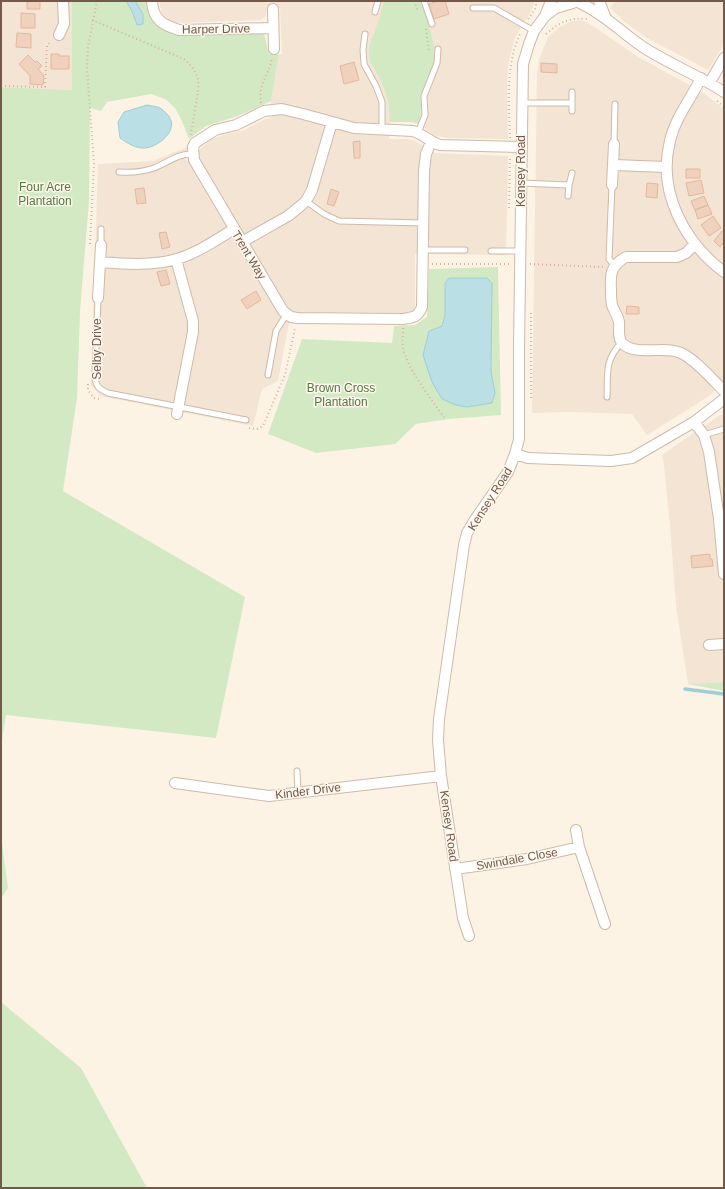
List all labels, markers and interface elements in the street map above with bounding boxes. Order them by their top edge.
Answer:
street label: Harper Drive [182,21,250,37]
street label: Kensey Road [514,135,528,207]
park label: Four Acre Plantation [18,180,72,208]
street label: Trent Way [229,228,269,282]
street label: Selby Drive [90,318,104,380]
park label: Brown Cross Plantation [307,381,375,409]
street label: Kensey Road [465,465,515,533]
street label: Kinder Drive [274,780,342,802]
street label: Kensey Road [437,789,461,863]
street label: Swindale Close [475,845,559,873]

